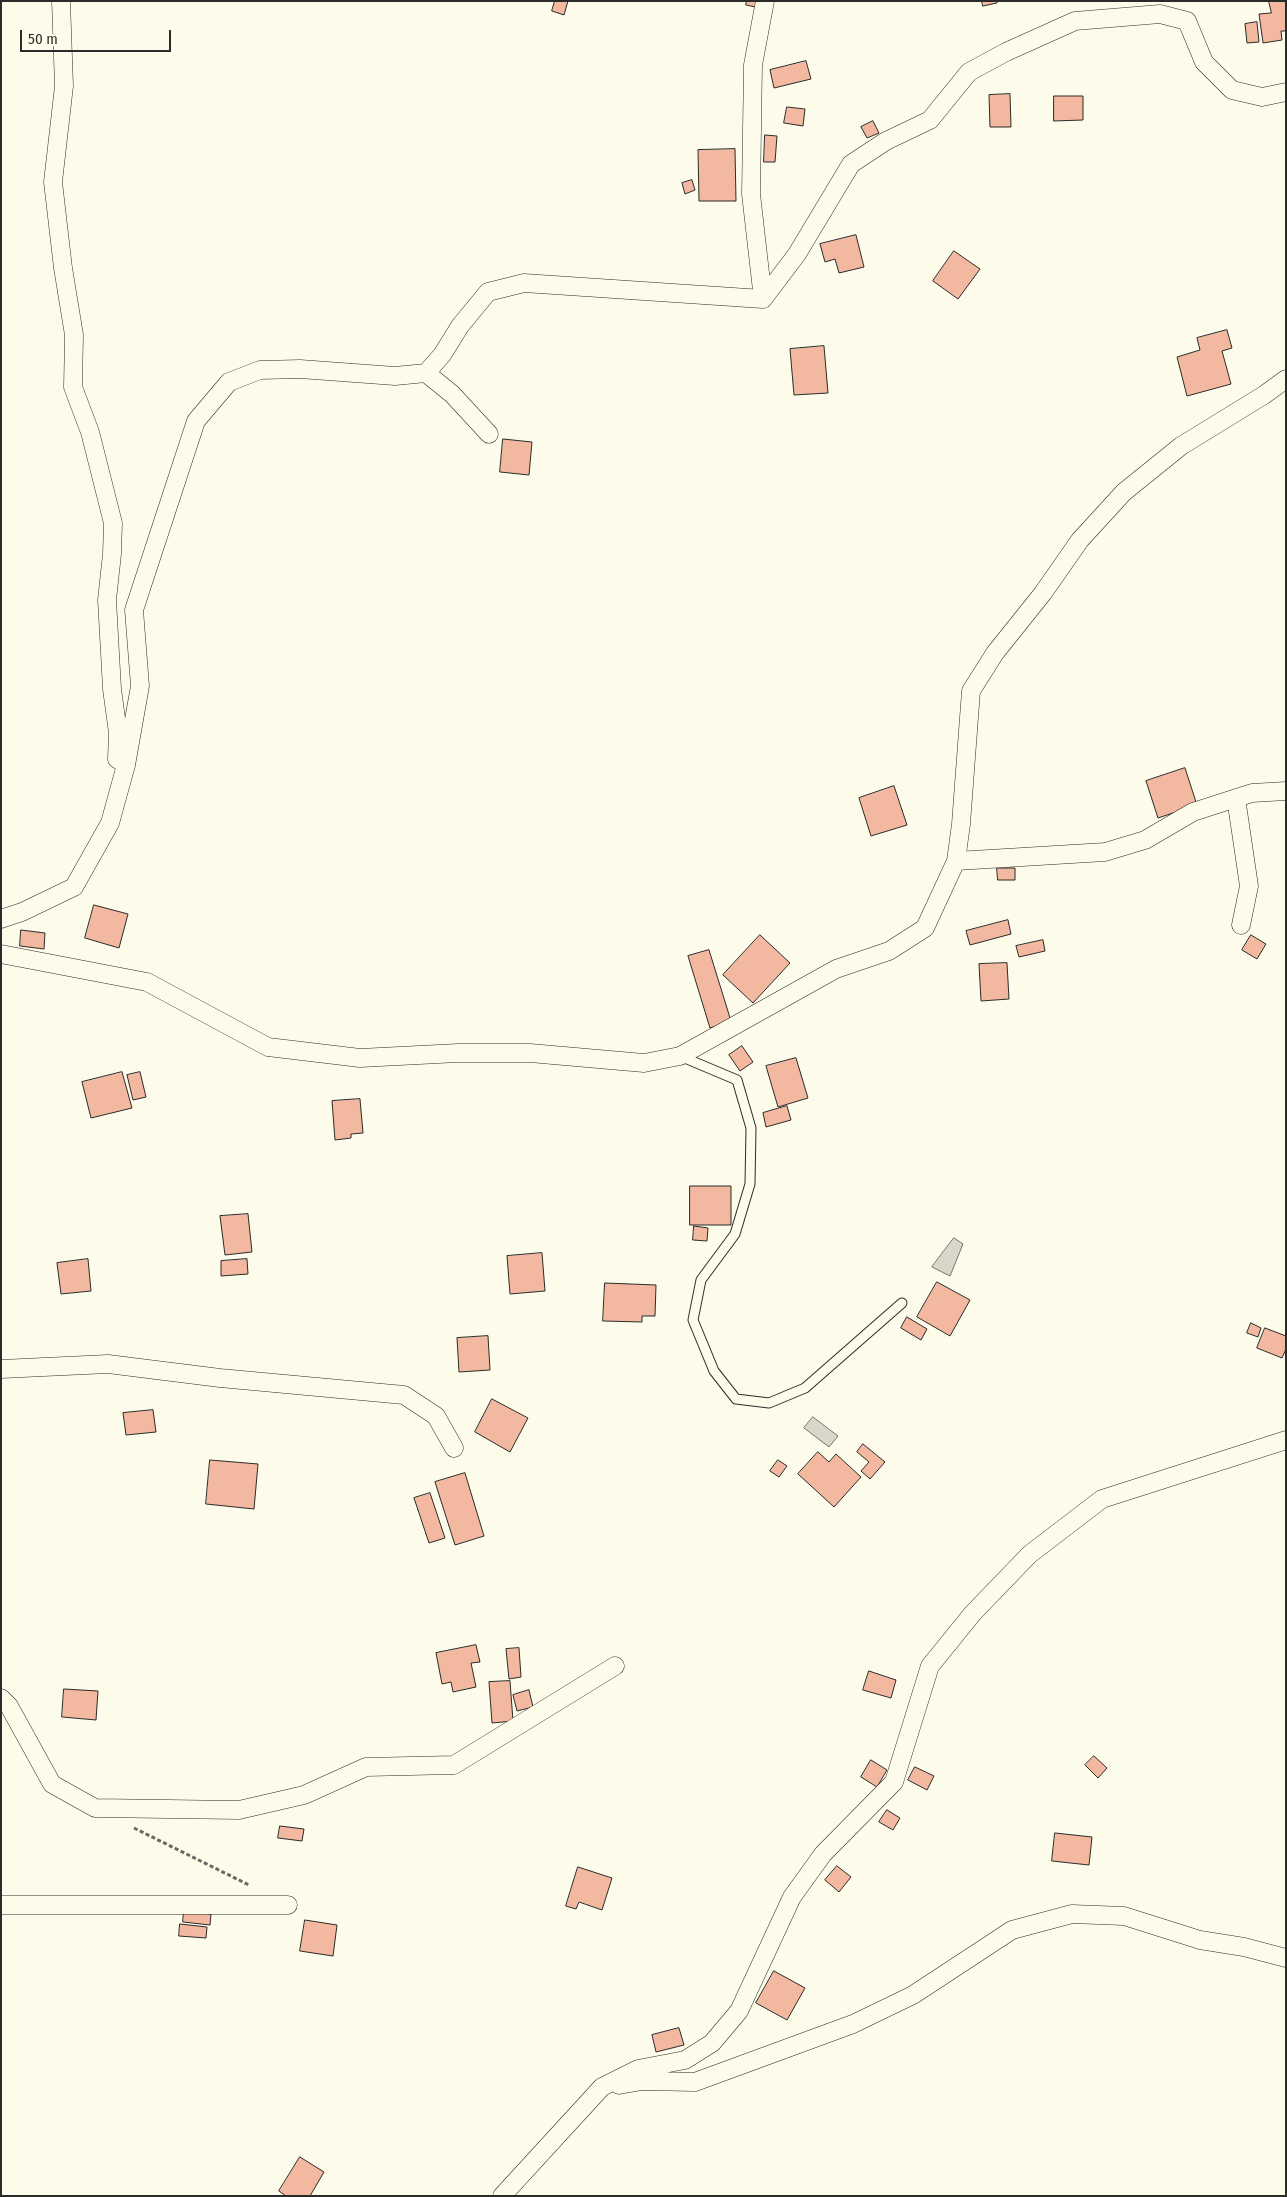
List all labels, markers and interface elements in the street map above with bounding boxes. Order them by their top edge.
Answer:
scale bar [22,20,174,52]
text: 50 m [28,30,58,48]

